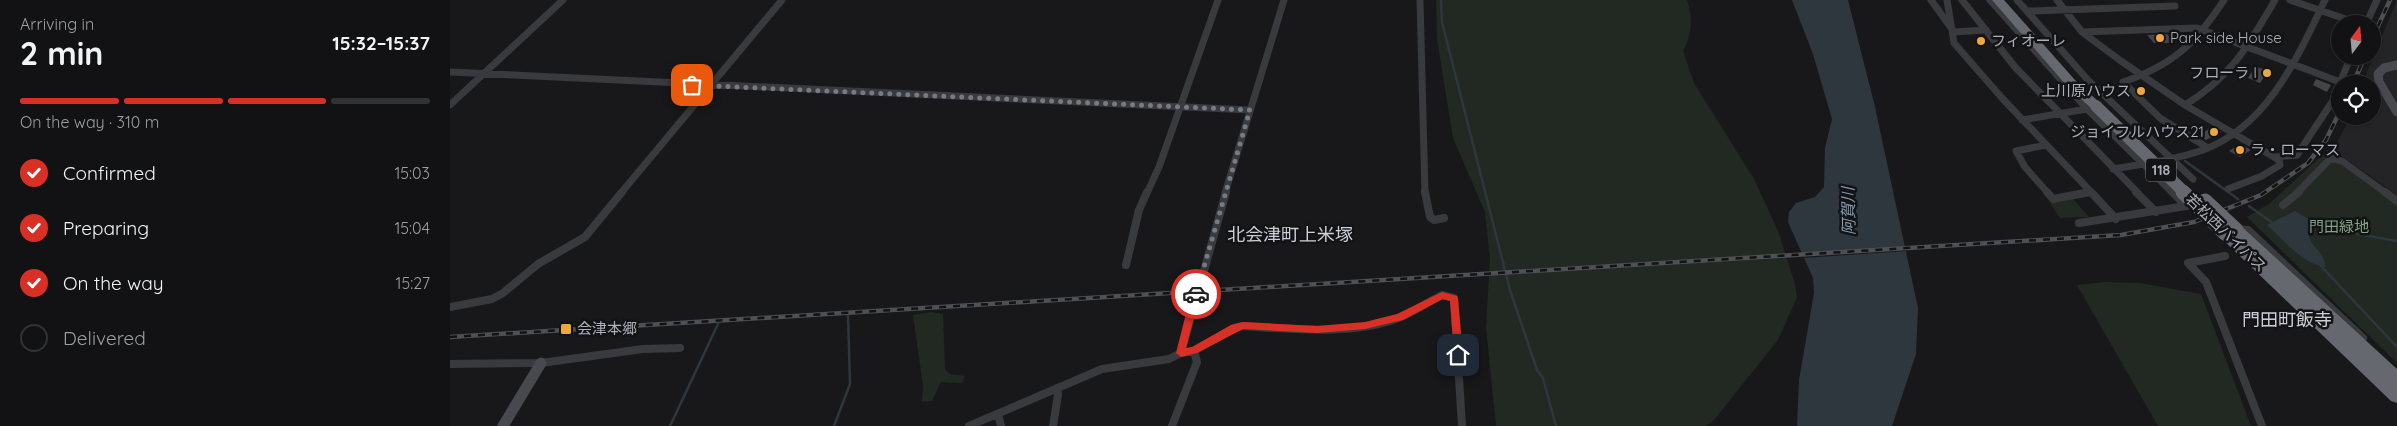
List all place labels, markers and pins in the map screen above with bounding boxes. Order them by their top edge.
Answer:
place label: Park side House [2170,28,2282,47]
place label: フィオーレ [1991,31,2066,50]
marker: Park side House [2154,32,2166,44]
marker: フィオーレ [1975,35,1987,47]
place label: フローラ I [2189,63,2257,82]
pin [671,64,713,106]
marker: フローラ I [2261,67,2273,79]
place label: 上川原ハウス [2041,81,2131,100]
marker: 上川原ハウス [2135,85,2147,97]
place label: ジョイフルハウス21 [2070,122,2204,141]
marker: ジョイフルハウス21 [2208,126,2220,138]
place label: ラ・ローマス [2250,140,2340,159]
marker: ラ・ローマス [2234,144,2246,156]
place label: 会津本郷 [577,319,637,338]
marker: 会津本郷 [559,322,573,336]
pin [1437,334,1479,376]

